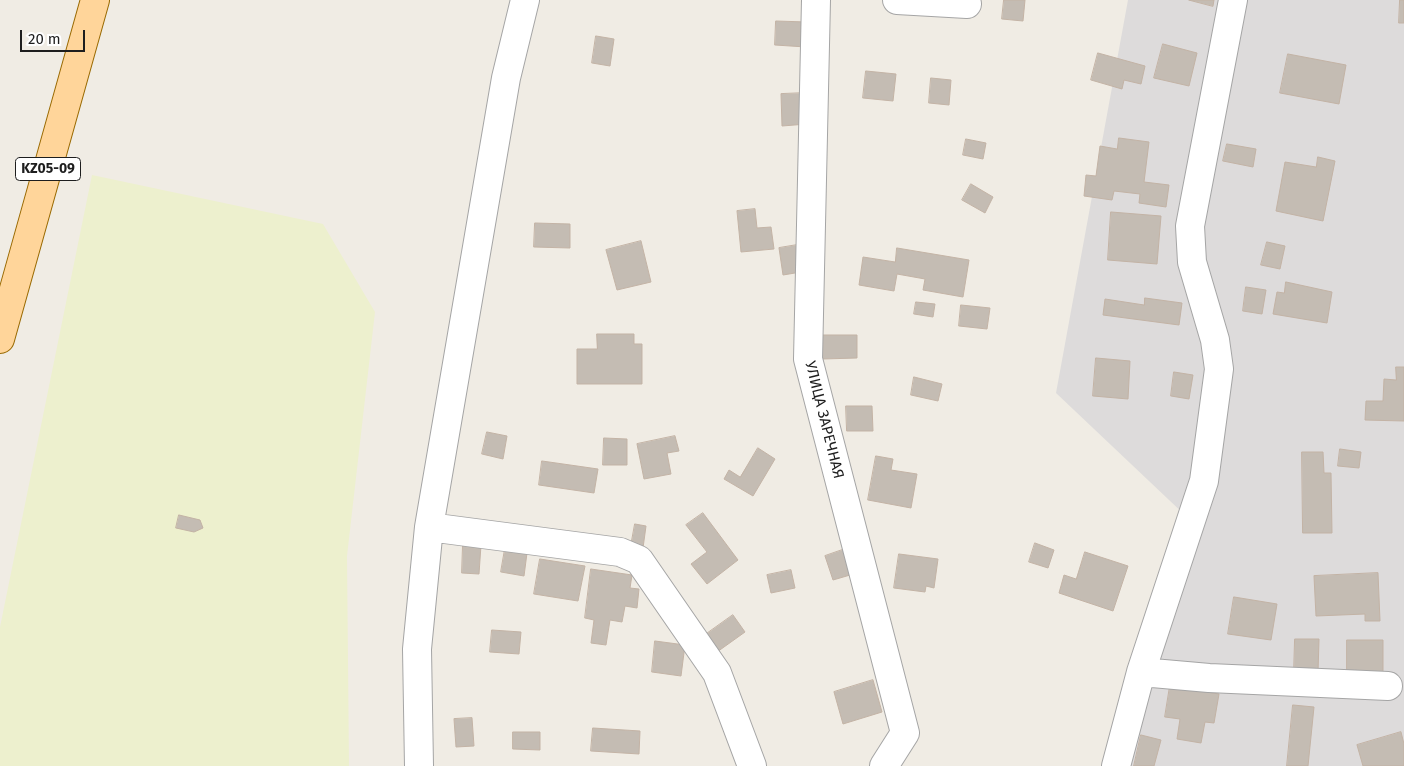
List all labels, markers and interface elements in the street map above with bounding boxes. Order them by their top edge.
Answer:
scale bar [22,20,88,52]
text: 20 m [28,30,61,48]
road number: KZ05-09 [15,157,80,180]
street label: УЛИЦА ЗАРЕЧНАЯ [801,359,847,481]

